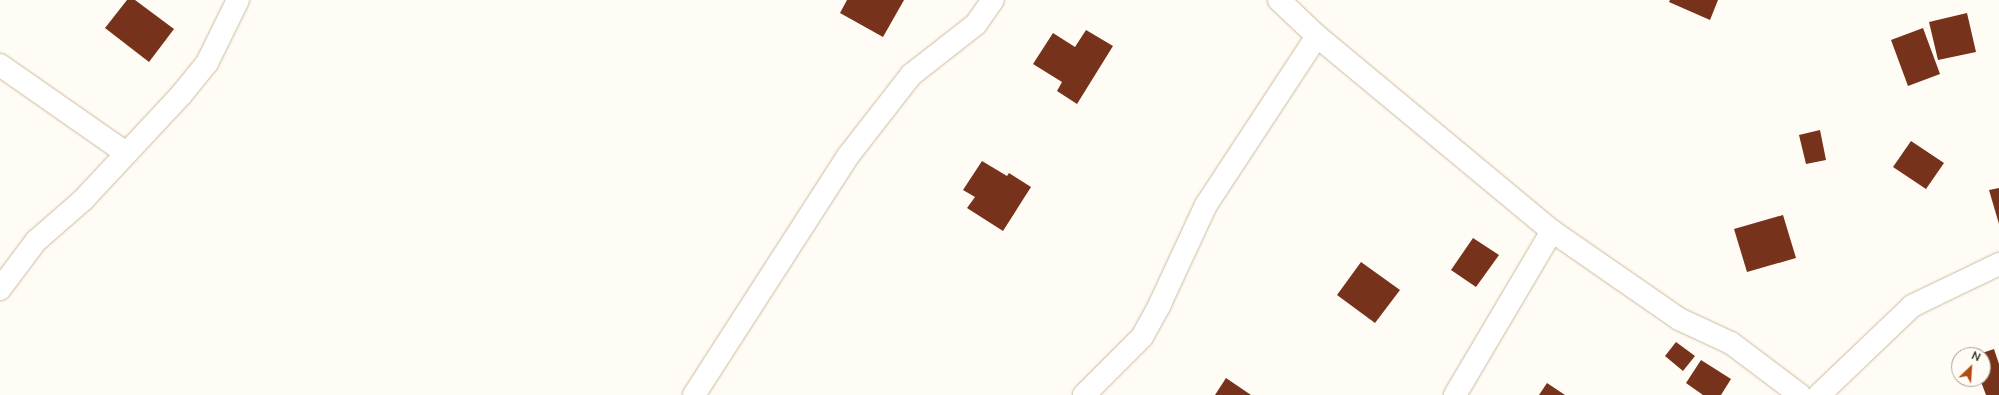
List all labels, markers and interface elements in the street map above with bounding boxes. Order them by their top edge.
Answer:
north arrow [1951,347,1991,387]
text: N [1969,348,1983,365]

